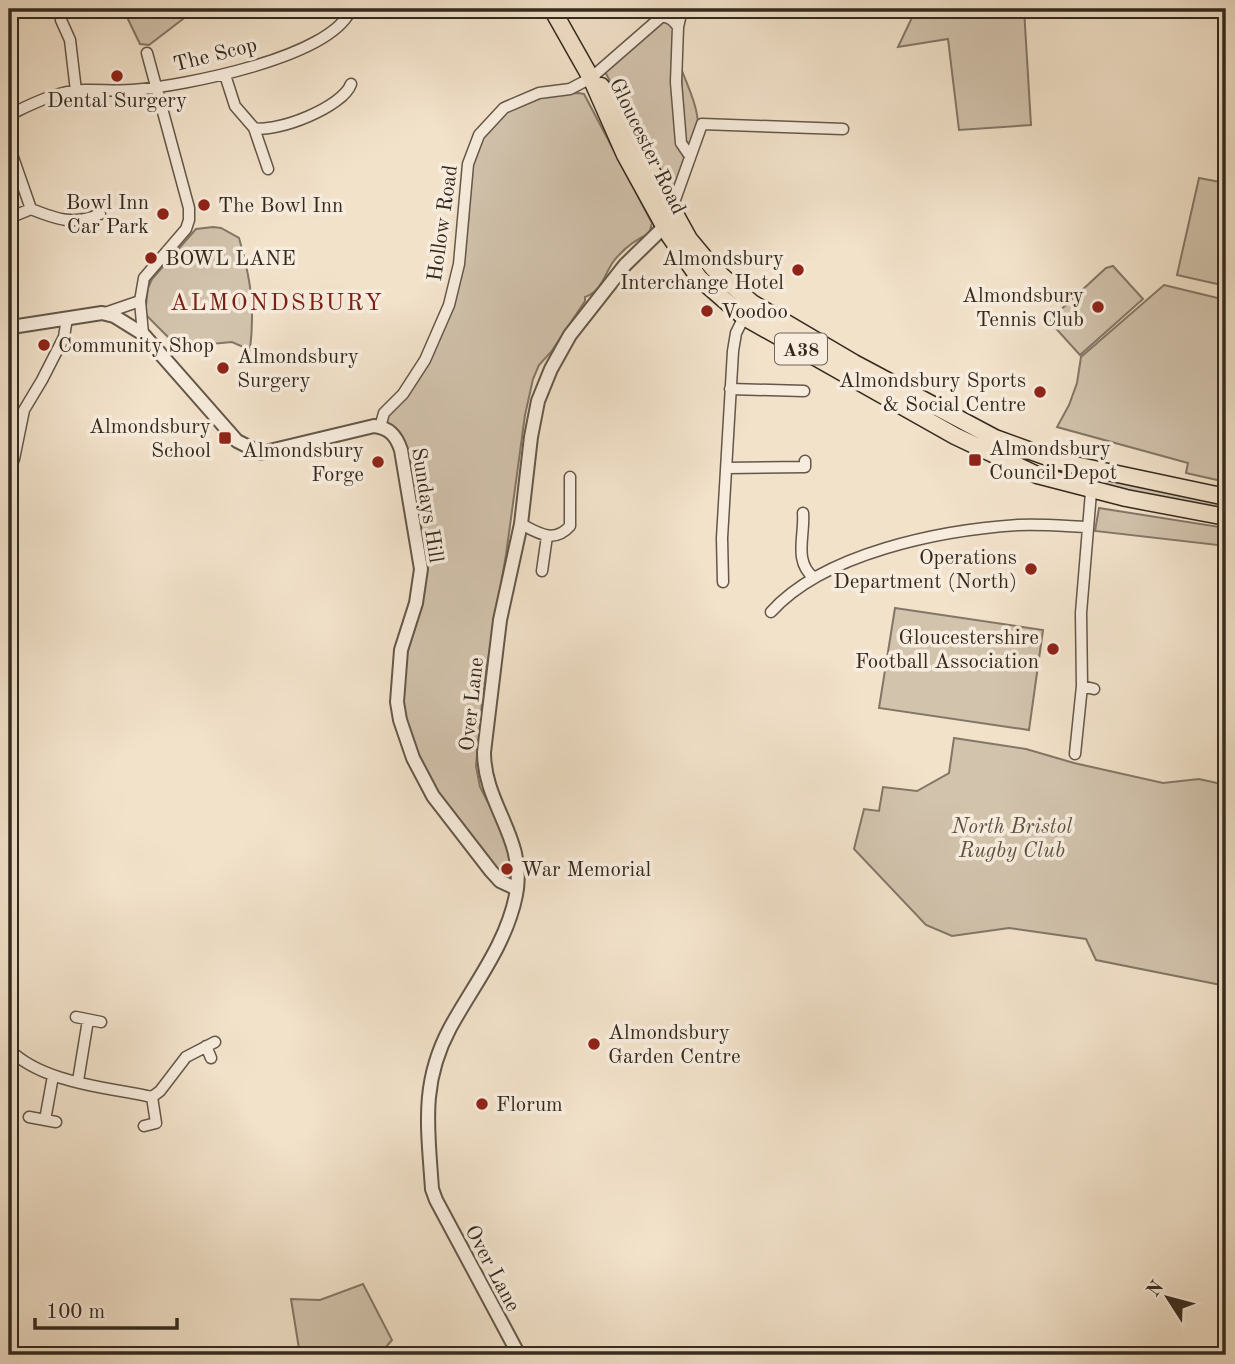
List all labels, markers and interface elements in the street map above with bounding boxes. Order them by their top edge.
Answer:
street label: The Scop [171,35,259,76]
marker: Dental Surgery [109,68,125,84]
street label: Gloucester Road [605,75,689,218]
place label: Dental Surgery [47,91,187,112]
street label: Hollow Road [425,164,462,283]
place label: Bowl Inn Car Park [66,193,149,238]
place label: The Bowl Inn [218,196,343,217]
marker: The Bowl Inn [196,197,212,213]
marker: Bowl Inn Car Park [155,206,171,222]
place label: BOWL LANE [165,249,296,270]
place label: Almondsbury Interchange Hotel [620,249,784,294]
marker: BOWL LANE [143,250,159,266]
marker: Almondsbury Interchange Hotel [790,262,806,278]
place label: Almondsbury Tennis Club [962,286,1084,331]
district label: ALMONDSBURY [170,292,384,316]
marker: Almondsbury Tennis Club [1090,299,1106,315]
place label: Voodoo [721,302,788,323]
marker: Voodoo [699,303,715,319]
road number: A38 [775,334,827,364]
place label: Community Shop [58,336,214,357]
marker: Community Shop [36,337,52,353]
place label: Almondsbury Surgery [237,347,359,392]
marker: Almondsbury Surgery [215,360,231,376]
place label: Almondsbury Sports & Social Centre [839,371,1026,416]
marker: Almondsbury Sports & Social Centre [1032,384,1048,400]
place label: Almondsbury School [89,417,211,462]
marker: Almondsbury School [217,430,233,446]
place label: Almondsbury Council Depot [989,439,1117,484]
place label: Almondsbury Forge [242,441,364,486]
street label: Sundays Hill [407,446,446,565]
marker: Almondsbury Council Depot [967,452,983,468]
marker: Almondsbury Forge [370,454,386,470]
place label: Operations Department (North) [833,548,1017,593]
marker: Operations Department (North) [1023,561,1039,577]
place label: Gloucestershire Football Association [855,628,1039,673]
marker: Gloucestershire Football Association [1045,641,1061,657]
street label: Over Lane [457,656,488,752]
park label: North Bristol Rugby Club [951,817,1072,862]
place label: War Memorial [521,860,652,881]
marker: War Memorial [499,861,515,877]
place label: Almondsbury Garden Centre [608,1023,741,1068]
marker: Almondsbury Garden Centre [586,1036,602,1052]
place label: Florum [496,1095,563,1116]
marker: Florum [474,1096,490,1112]
street label: Over Lane [460,1222,523,1315]
north arrow [1134,1262,1204,1332]
text: N [1144,1278,1169,1301]
scale bar [35,1287,177,1331]
text: 100 m [46,1302,105,1323]

